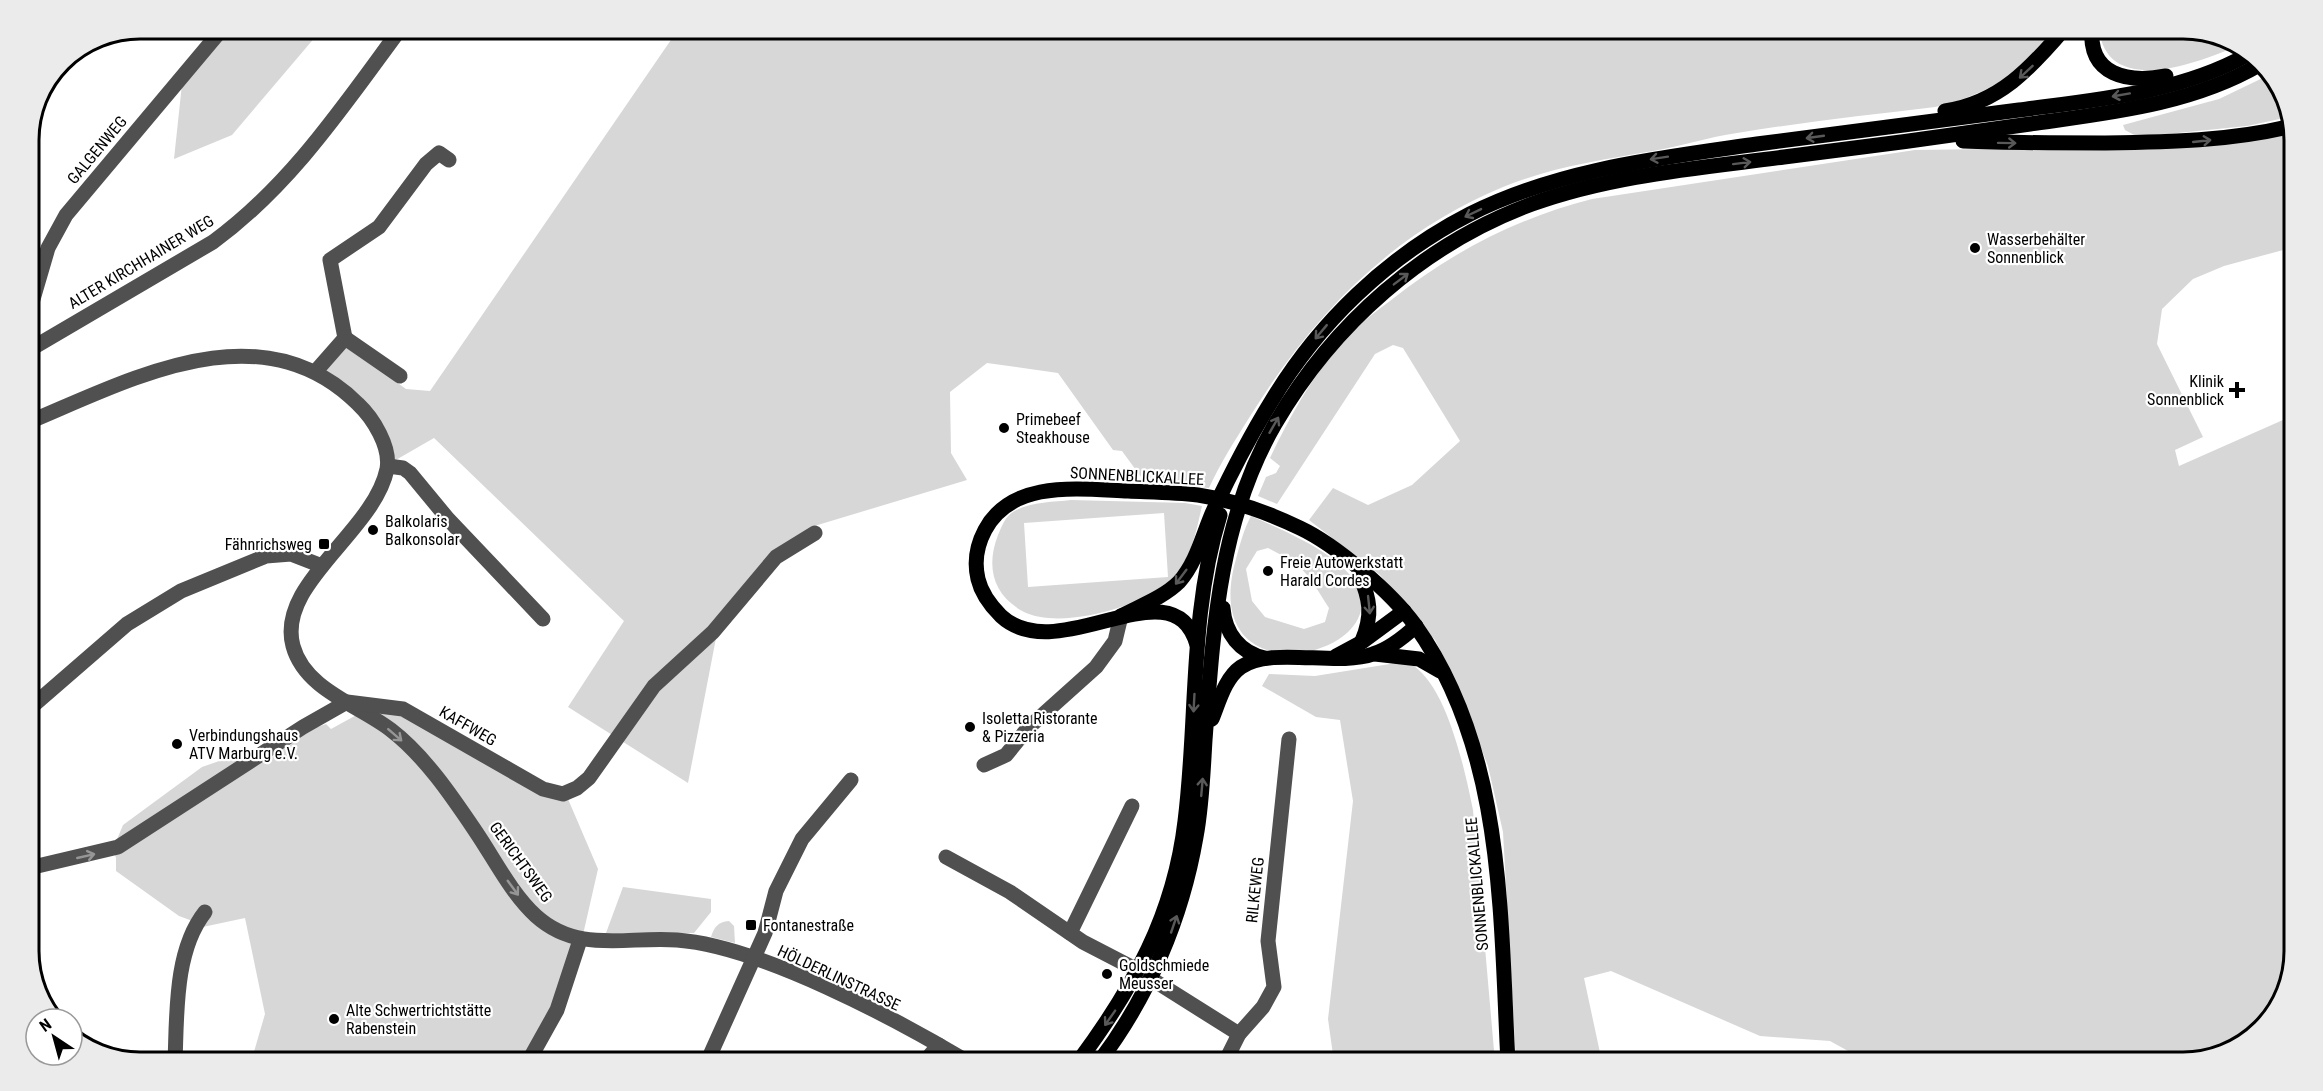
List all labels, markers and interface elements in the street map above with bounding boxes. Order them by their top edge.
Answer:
one-way arrow [2019,65,2034,79]
one-way arrow [2112,90,2131,101]
street label: GALGENWEG [63,112,131,188]
one-way arrow [1806,131,1826,142]
one-way arrow [2191,135,2211,146]
one-way arrow [1996,137,2016,149]
one-way arrow [1650,153,1670,164]
one-way arrow [1731,157,1751,168]
one-way arrow [1464,207,1482,219]
street label: ALTER KIRCHHAINER WEG [65,211,217,313]
place label: Wasserbehälter Sonnenblick [1987,230,2085,267]
marker: Wasserbehälter Sonnenblick [1968,241,1982,255]
one-way arrow [1393,272,1409,285]
one-way arrow [1314,324,1327,340]
place label: Klinik Sonnenblick [2147,372,2225,409]
marker: Klinik Sonnenblick [2228,381,2246,399]
place label: Primebeef Steakhouse [1016,410,1090,447]
one-way arrow [1269,417,1281,434]
marker: Primebeef Steakhouse [997,421,1011,435]
street label: SONNENBLICKALLEE [1070,463,1204,489]
place label: Balkolaris Balkonsolar [385,512,460,549]
marker: Balkolaris Balkonsolar [366,523,380,537]
place label: Fähnrichsweg [225,535,312,554]
marker: Fähnrichsweg [317,537,331,551]
place label: Freie Autowerkstatt Harald Cordes [1280,553,1403,590]
marker: Freie Autowerkstatt Harald Cordes [1261,564,1275,578]
one-way arrow [1175,569,1188,585]
one-way arrow [1364,594,1375,614]
one-way arrow [1188,693,1199,713]
street label: KAFFWEG [436,702,500,750]
place label: Isoletta Ristorante & Pizzeria [982,709,1098,746]
marker: Isoletta Ristorante & Pizzeria [963,720,977,734]
place label: Verbindungshaus ATV Marburg e.V. [189,726,298,763]
one-way arrow [387,728,402,742]
marker: Verbindungshaus ATV Marburg e.V. [170,737,184,751]
one-way arrow [1197,778,1208,798]
street label: SONNENBLICKALLEE [1462,816,1492,952]
street label: GERICHTSWEG [485,818,557,906]
one-way arrow [76,849,95,861]
street label: RILKEWEG [1242,856,1268,924]
one-way arrow [507,880,520,896]
one-way arrow [1169,915,1180,934]
place label: Fontanestraße [763,916,854,935]
marker: Fontanestraße [744,918,758,932]
street label: HÖLDERLINSTRASSE [775,941,903,1015]
place label: Goldschmiede Meusser [1119,956,1209,993]
marker: Goldschmiede Meusser [1100,967,1114,981]
place label: Alte Schwertrichtstätte Rabenstein [346,1001,491,1038]
north arrow [24,1007,84,1067]
one-way arrow [1104,1009,1117,1026]
marker: Alte Schwertrichtstätte Rabenstein [327,1012,341,1026]
text: N [36,1015,55,1036]

